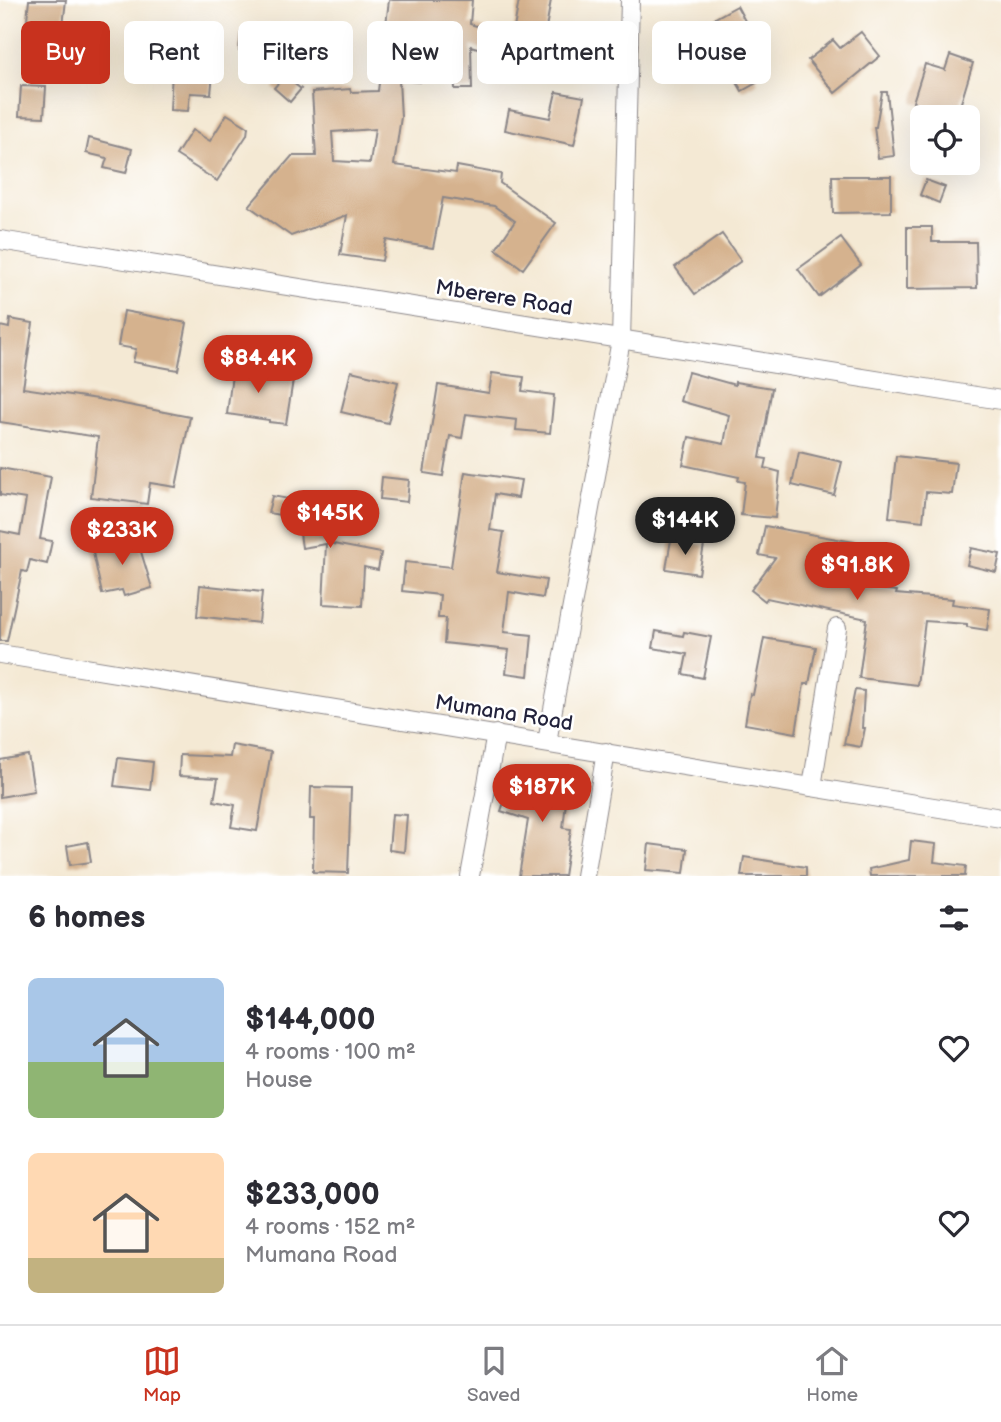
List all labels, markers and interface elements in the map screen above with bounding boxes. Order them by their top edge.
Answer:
chip: Buy [21,21,110,84]
chip: Rent [124,21,224,84]
chip: Filters [238,21,353,84]
chip: New [367,21,463,84]
chip: Apartment [477,21,638,84]
chip: House [652,21,771,84]
map controls [910,105,980,175]
button: locate [910,105,980,175]
street label: Mberere Road [434,275,574,321]
pin: $84.4K [201,336,315,395]
text: $84.4K [220,344,296,372]
pin: $145K [281,490,379,550]
pin: $144K [636,498,734,557]
text: $145K [296,499,364,527]
text: $144K [651,506,719,534]
pin: $233K [73,508,171,567]
text: $233K [87,516,157,544]
pin: $91.8K [800,542,914,602]
text: $91.8K [821,551,893,579]
street label: Mumana Road [433,690,575,736]
pin: $187K [493,764,591,824]
text: $187K [509,773,576,801]
icon: filters [935,899,973,937]
text: 6 homes [28,900,145,936]
text: $144,000 [245,1002,375,1038]
icon: home [84,1006,168,1090]
icon: heart [935,1029,973,1067]
text: 4 rooms · 100 m² [245,1038,416,1066]
text: House [245,1066,312,1094]
text: $233,000 [245,1177,380,1213]
icon: home [84,1181,168,1265]
icon: heart [935,1204,973,1242]
text: 4 rooms · 152 m² [245,1213,415,1241]
text: Mumana Road [245,1241,398,1269]
tab: Map [143,1342,181,1407]
tab: Saved [467,1342,520,1407]
tab: Home [806,1342,858,1407]

